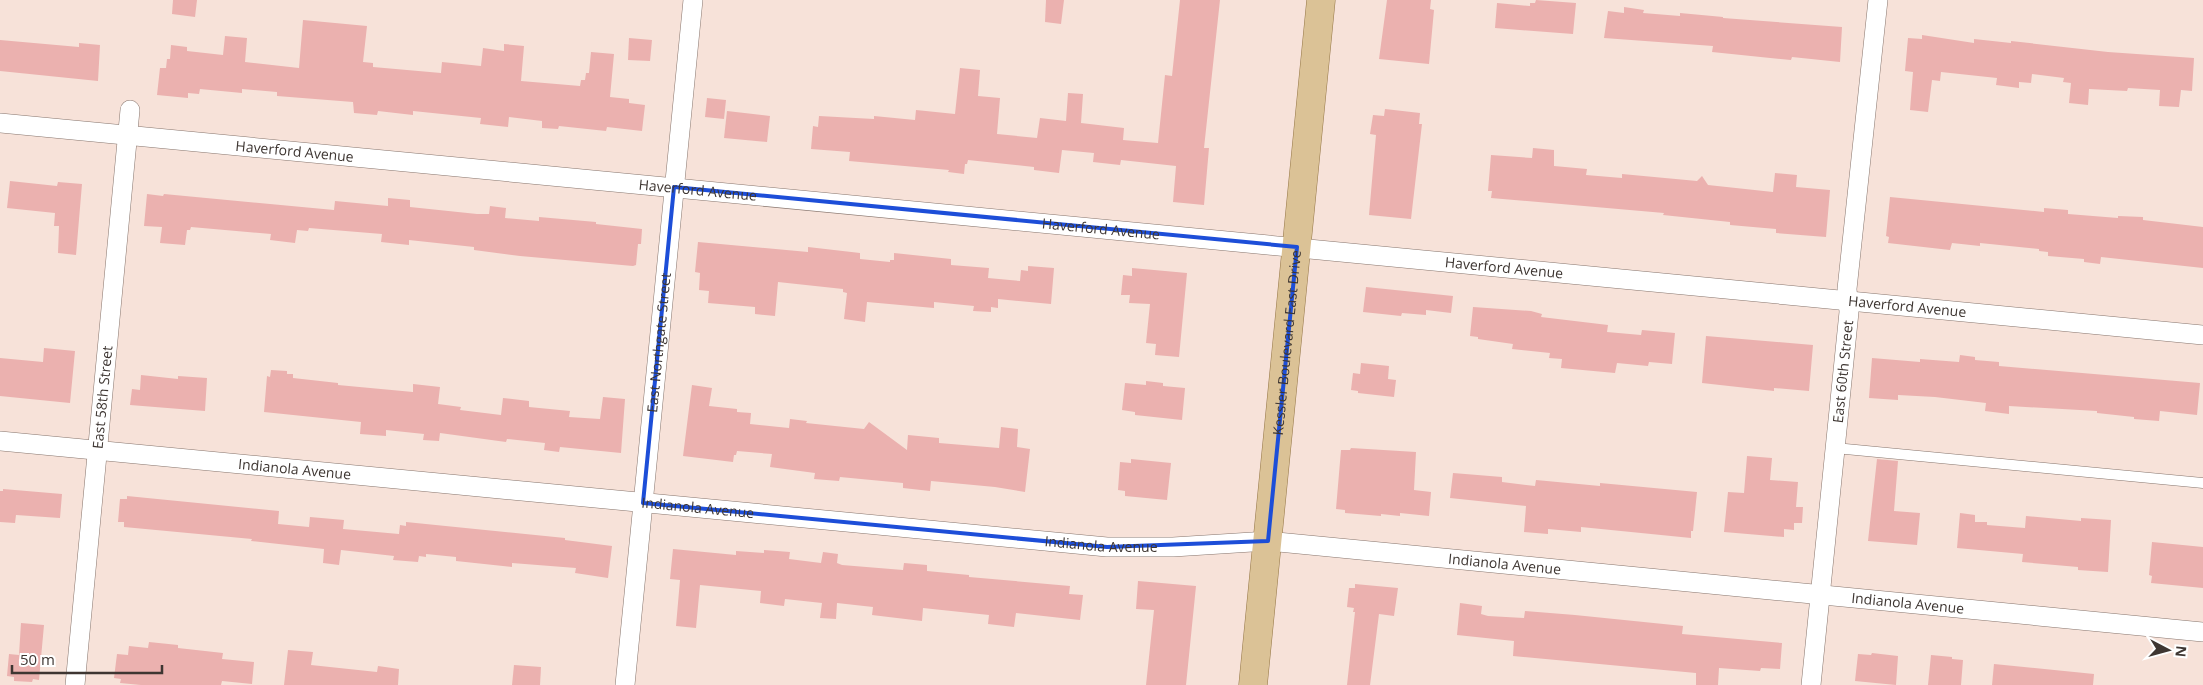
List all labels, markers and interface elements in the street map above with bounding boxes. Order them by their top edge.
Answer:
street label: Haverford Avenue [235,136,355,166]
street label: Haverford Avenue [638,175,758,205]
street label: Haverford Avenue [1041,213,1161,244]
street label: Kessler Boulevard East Drive [1268,249,1305,436]
street label: Haverford Avenue [1444,252,1564,282]
street label: East Northgate Street [642,272,675,413]
street label: Haverford Avenue [1847,291,1967,321]
street label: East 60th Street [1828,319,1857,424]
street label: East 58th Street [88,345,116,450]
street label: Indianola Avenue [237,454,352,484]
street label: Indianola Avenue [641,492,755,522]
street label: Indianola Avenue [1044,531,1158,556]
street label: Indianola Avenue [1447,549,1562,578]
street label: Indianola Avenue [1851,588,1965,618]
north arrow [2143,625,2193,675]
scale bar [12,642,162,674]
text: N [2171,645,2191,658]
text: 50 m [20,649,55,669]

